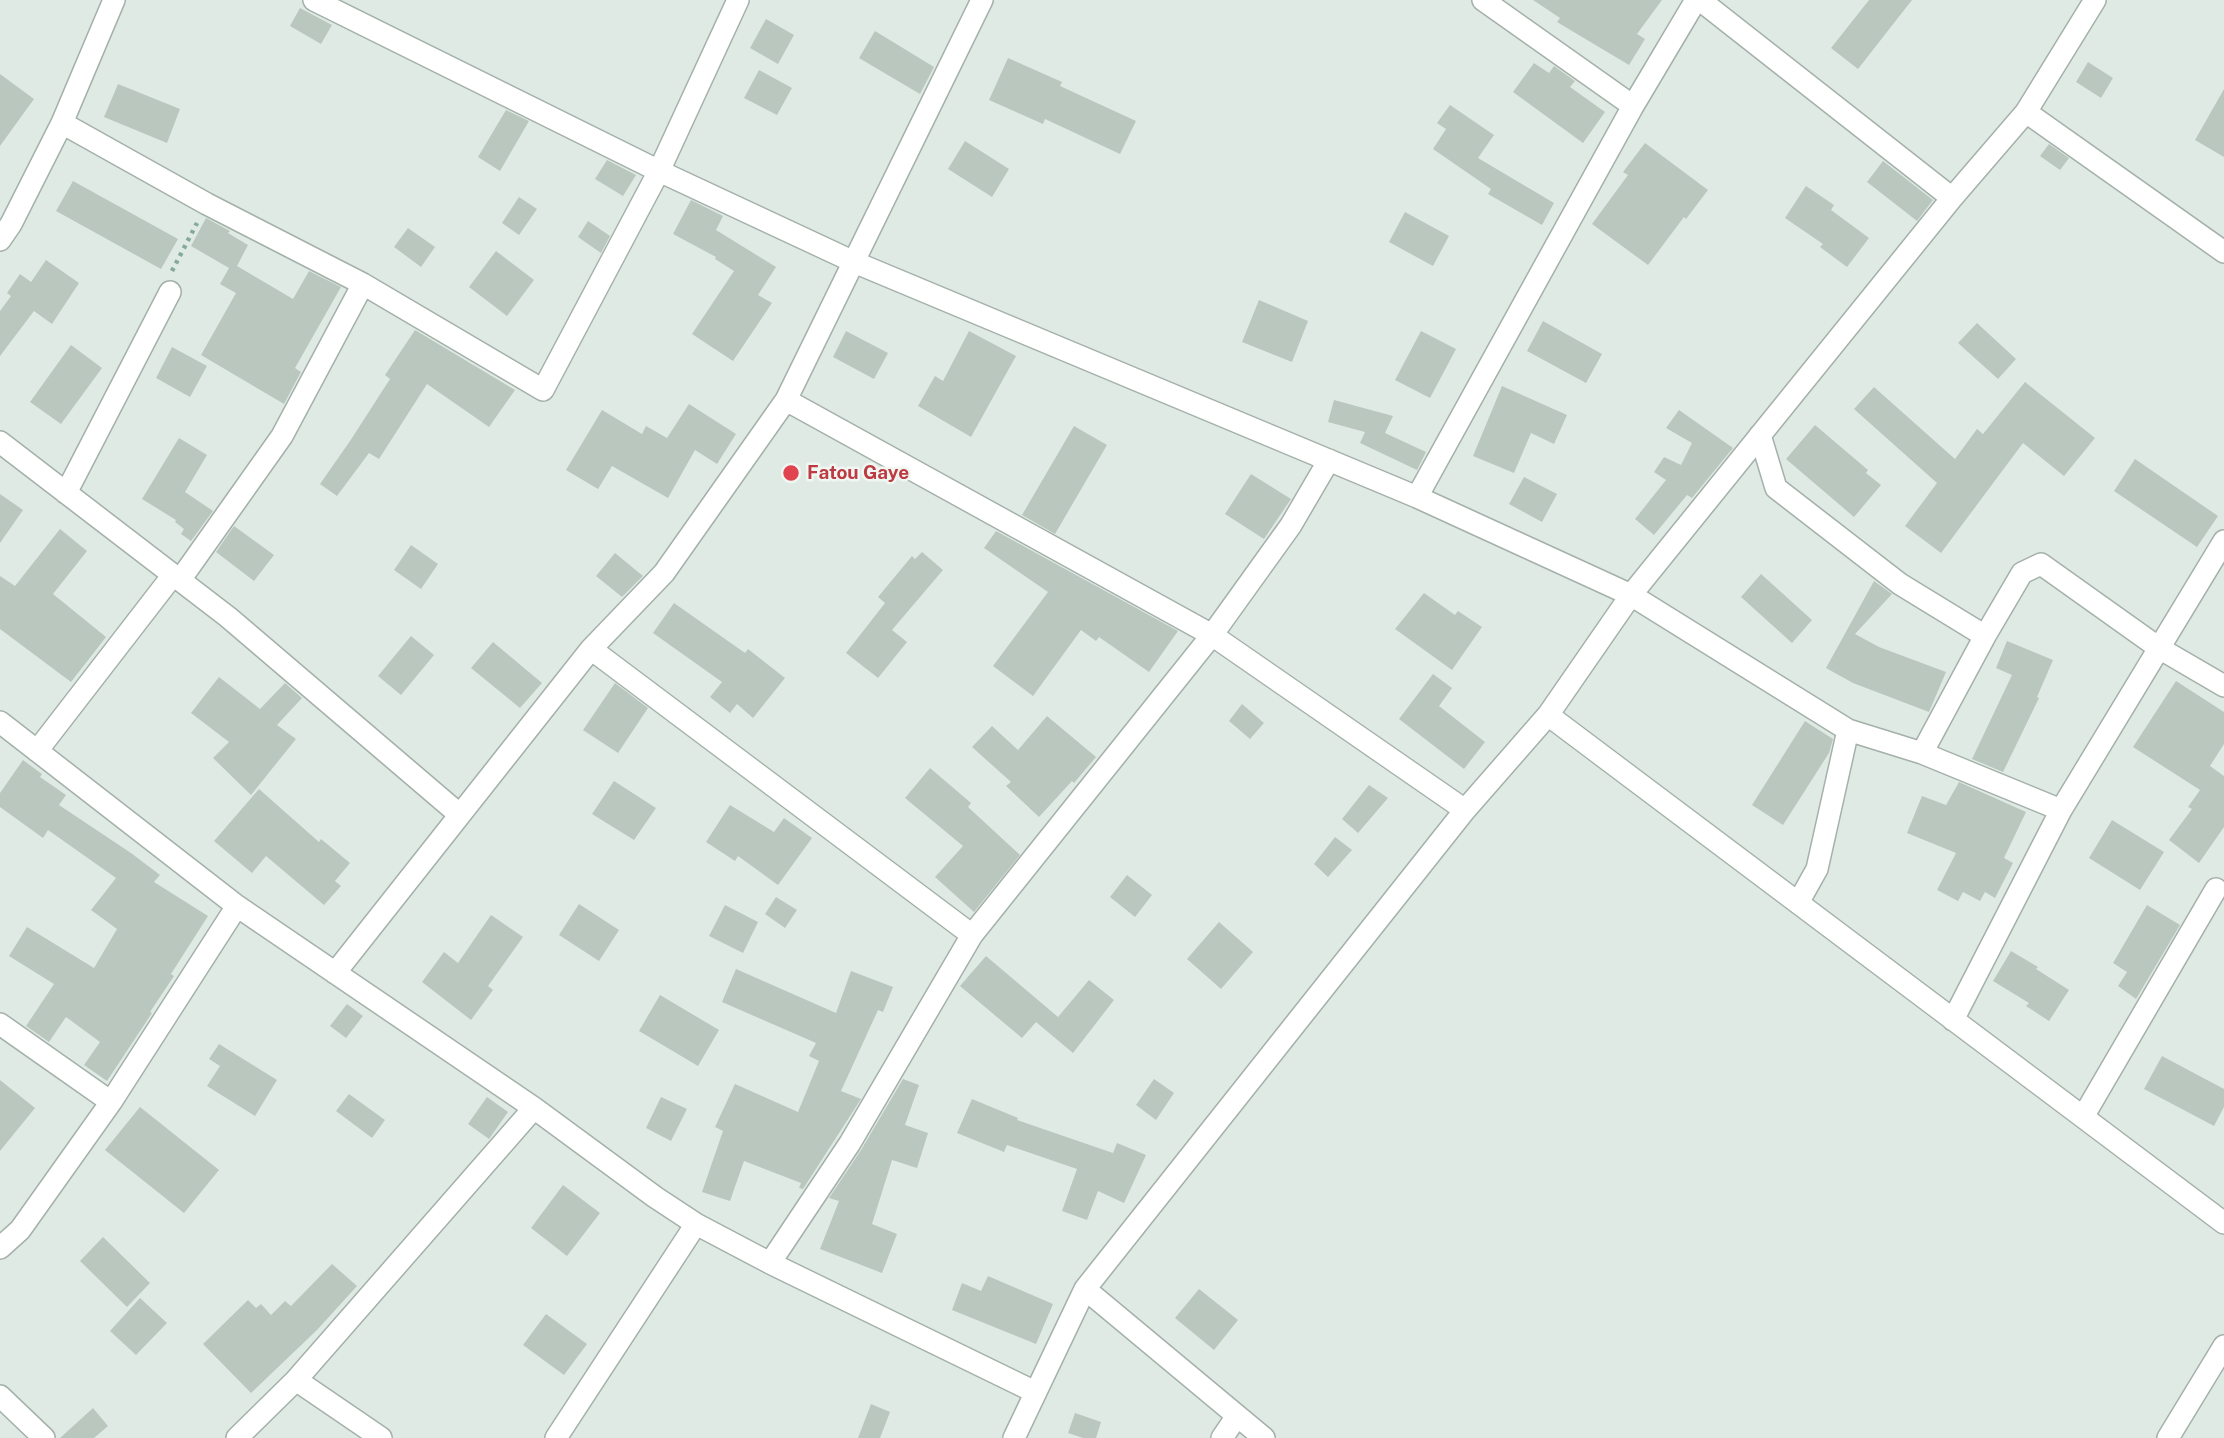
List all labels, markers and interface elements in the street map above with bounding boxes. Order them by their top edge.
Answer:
place label: Fatou Gaye [807,462,909,484]
marker: Fatou Gaye [781,463,801,483]

